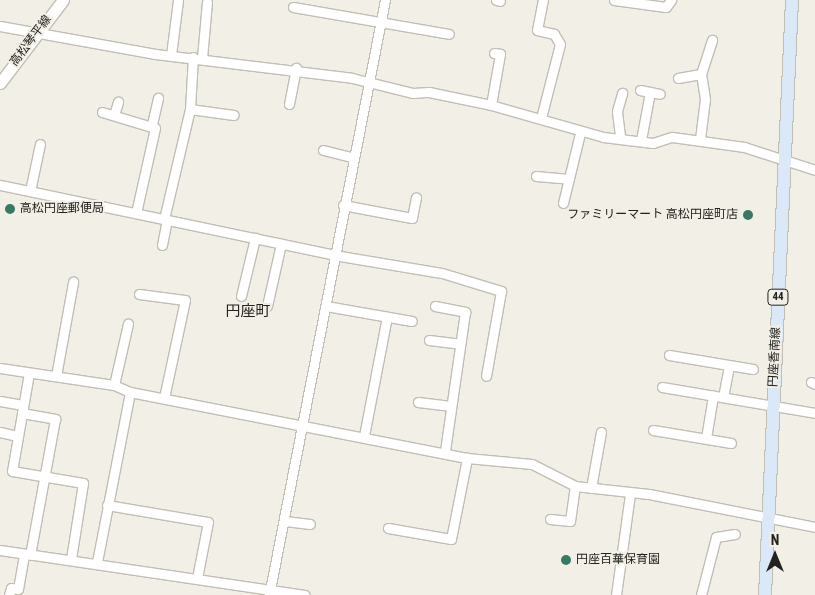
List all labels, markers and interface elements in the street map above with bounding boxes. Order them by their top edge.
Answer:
street label: 高松琴平線 [7,13,55,69]
place label: 高松円座郵便局 [20,202,104,216]
marker: 高松円座郵便局 [4,203,16,215]
place label: ファミリーマート 高松円座町店 [567,208,738,222]
marker: ファミリーマート 高松円座町店 [742,209,754,221]
road number: 44 [767,288,789,306]
district label: 円座町 [226,303,270,321]
street label: 円座香南線 [766,327,784,387]
north arrow [750,530,800,580]
text: N [771,532,779,548]
place label: 円座百華保育園 [576,553,660,567]
marker: 円座百華保育園 [560,554,572,566]

